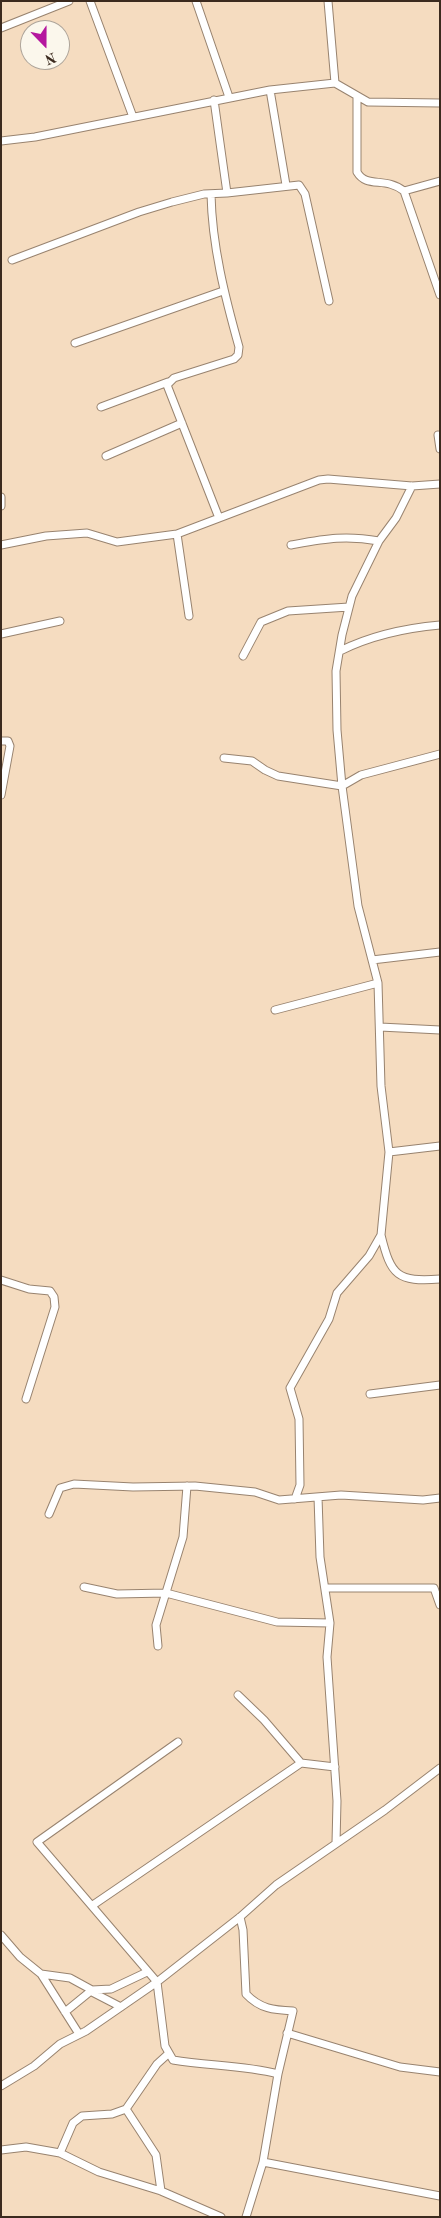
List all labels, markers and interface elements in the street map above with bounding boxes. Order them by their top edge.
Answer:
north arrow [20,20,70,70]
text: N [43,49,58,66]

